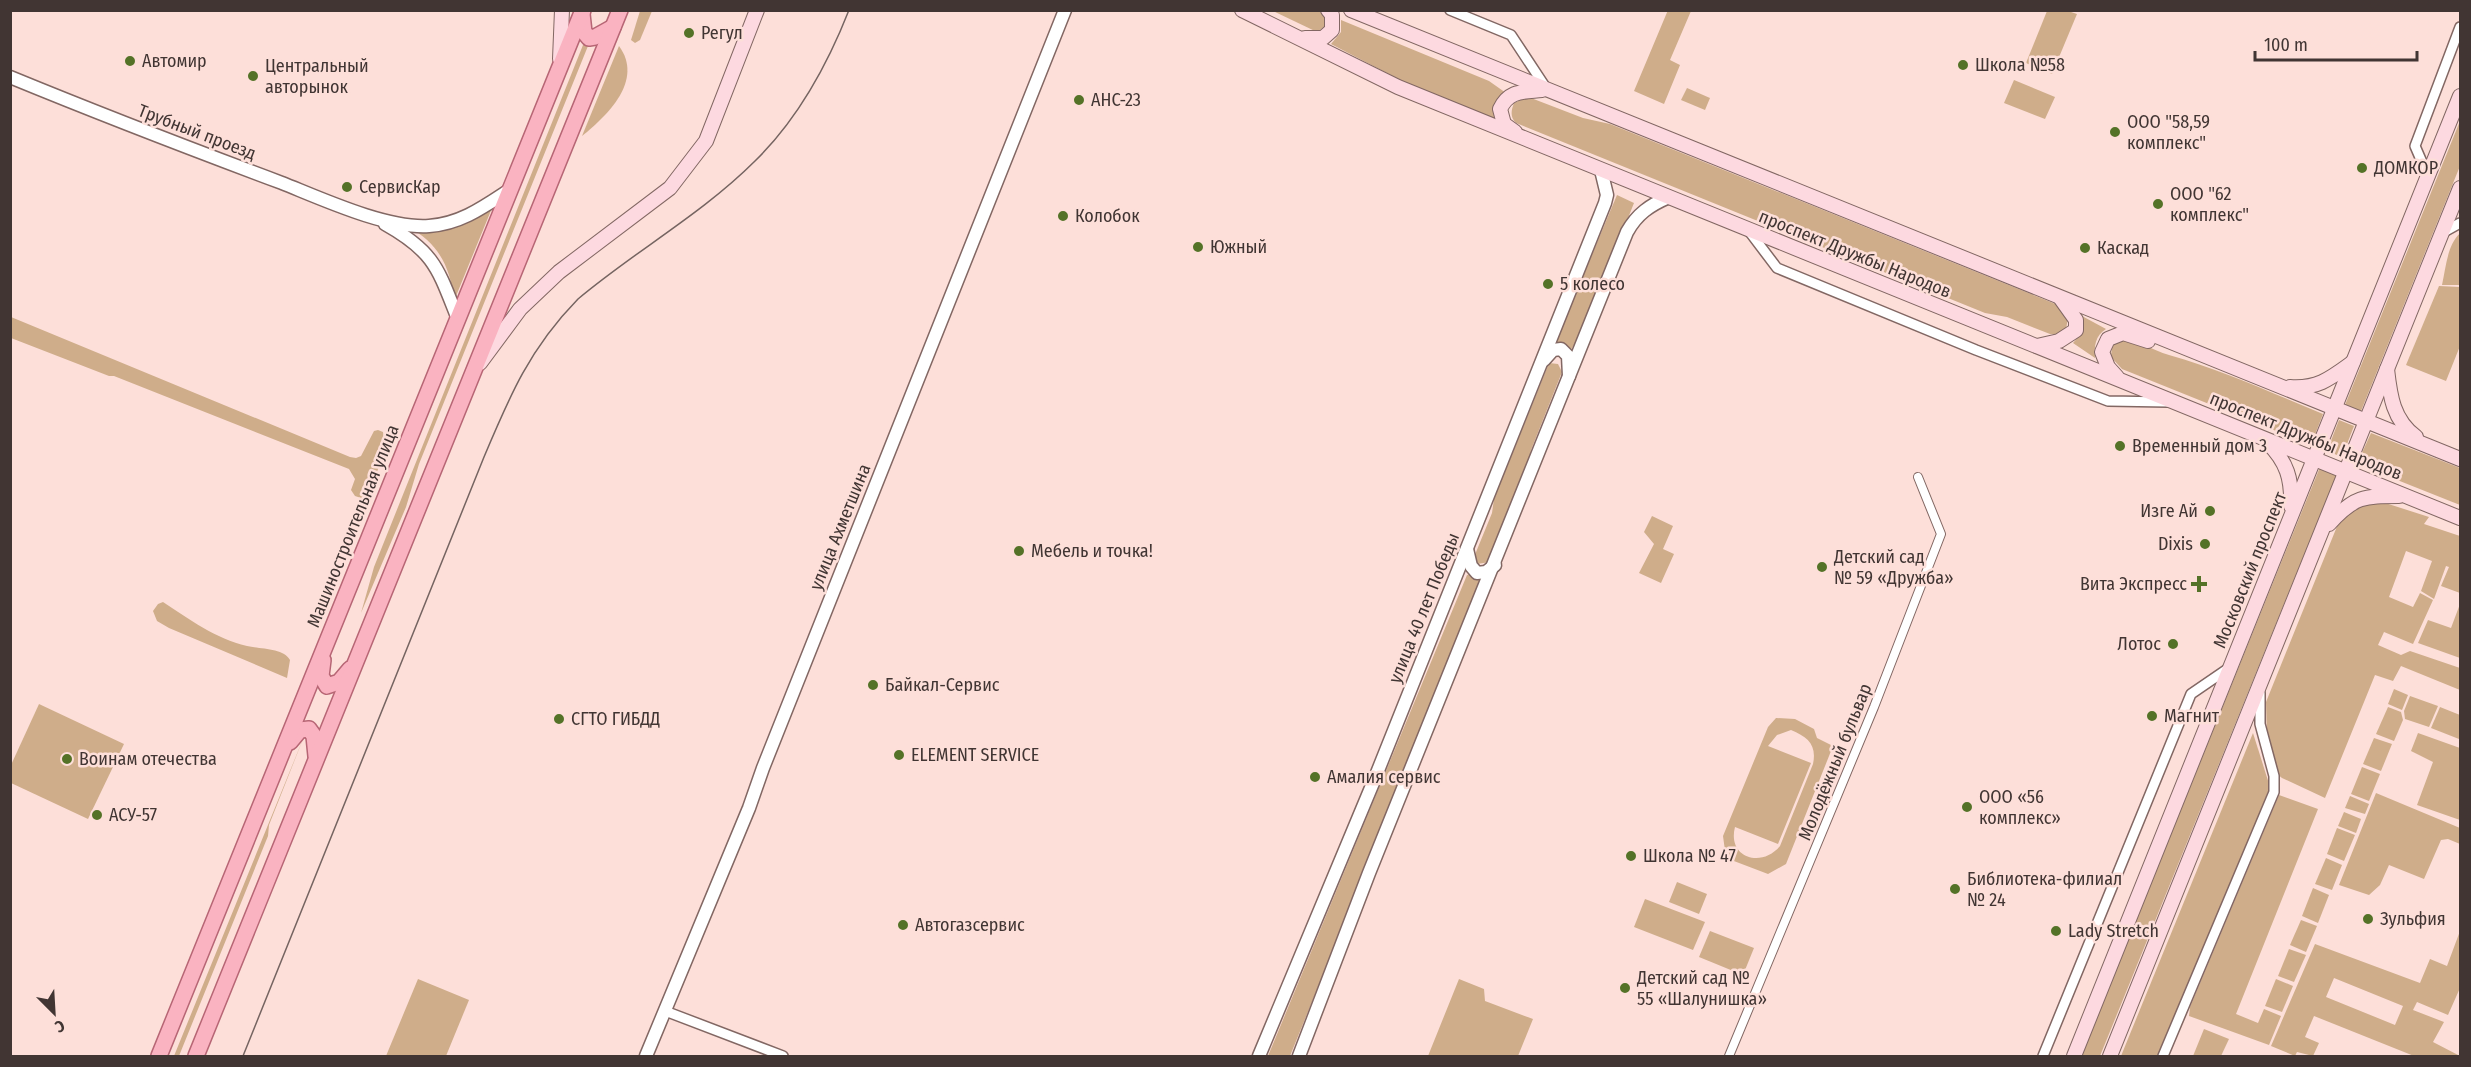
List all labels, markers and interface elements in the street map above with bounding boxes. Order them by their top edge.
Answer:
place label: Регул [701,22,743,44]
scale bar [2255,24,2417,62]
marker: Регул [682,26,696,40]
text: 100 m [2264,34,2308,56]
place label: Автомир [142,50,207,72]
marker: Автомир [123,54,137,68]
place label: Школа №58 [1975,54,2065,76]
place label: Центральный авторынок [265,55,369,98]
marker: Школа №58 [1956,58,1970,72]
marker: Центральный авторынок [246,69,260,83]
place label: АНС-23 [1091,89,1141,111]
marker: АНС-23 [1072,93,1086,107]
street label: Трубный проезд [135,99,259,165]
place label: ООО "58,59 комплекс" [2127,111,2210,154]
marker: ООО "58,59 комплекс" [2108,125,2122,139]
place label: ДОМКОР [2373,157,2438,179]
marker: ДОМКОР [2355,161,2369,175]
place label: СервисКар [359,176,441,198]
marker: СервисКар [340,180,354,194]
place label: ООО "62 комплекс" [2170,183,2249,226]
marker: ООО "62 комплекс" [2151,197,2165,211]
place label: Колобок [1075,205,1140,227]
street label: проспект Дружбы Народов [1756,205,1954,303]
marker: Колобок [1056,209,1070,223]
place label: Южный [1210,236,1267,258]
place label: Каскад [2097,237,2149,259]
marker: Южный [1191,240,1205,254]
marker: Каскад [2078,241,2092,255]
place label: 5 колесо [1560,273,1625,295]
marker: 5 колесо [1541,277,1555,291]
street label: проспект Дружбы Народов [2207,387,2405,485]
street label: Машиностроительная улица [302,421,404,631]
place label: Временный дом 3 [2132,435,2267,457]
marker: Временный дом 3 [2113,439,2127,453]
street label: улица Ахметшина [805,460,875,593]
street label: Московский проспект [2209,488,2292,651]
place label: Изге Ай [2140,500,2198,522]
marker: Изге Ай [2203,504,2217,518]
street label: улица 40 лет Победы [1384,530,1464,686]
place label: Dixis [2158,533,2193,555]
marker: Dixis [2198,537,2212,551]
place label: Мебель и точка! [1031,540,1153,562]
marker: Мебель и точка! [1012,544,1026,558]
place label: Детский сад № 59 «Дружба» [1833,546,1954,589]
marker: Детский сад № 59 «Дружба» [1815,560,1829,574]
place label: Вита Экспресс [2080,573,2187,595]
marker: Вита Экспресс [2192,577,2206,591]
place label: Лотос [2117,633,2161,655]
marker: Лотос [2166,637,2180,651]
place label: Байкал-Сервис [885,674,1000,696]
marker: Байкал-Сервис [866,678,880,692]
street label: Молодёжный бульвар [1793,680,1877,844]
place label: Магнит [2164,705,2220,727]
place label: СГТО ГИБДД [571,708,660,730]
marker: Магнит [2145,709,2159,723]
marker: СГТО ГИБДД [552,712,566,726]
place label: ELEMENT SERVICE [911,744,1039,766]
place label: Воинам отечества [79,748,217,770]
marker: ELEMENT SERVICE [892,748,906,762]
marker: Воинам отечества [60,752,74,766]
place label: Амалия сервис [1327,766,1441,788]
marker: Амалия сервис [1308,770,1322,784]
place label: ООО «56 комплекс» [1979,786,2061,829]
marker: ООО «56 комплекс» [1960,800,1974,814]
place label: АСУ-57 [109,804,157,826]
marker: АСУ-57 [90,808,104,822]
place label: Школа № 47 [1643,845,1736,867]
marker: Школа № 47 [1624,849,1638,863]
place label: Библиотека-филиал № 24 [1967,868,2122,911]
marker: Библиотека-филиал № 24 [1948,882,1962,896]
place label: Зульфия [2380,908,2446,930]
marker: Зульфия [2361,912,2375,926]
place label: Автогазсервис [915,914,1025,936]
marker: Автогазсервис [896,918,910,932]
place label: Lady Stretch [2068,920,2159,942]
marker: Lady Stretch [2049,924,2063,938]
place label: Детский сад № 55 «Шалунишка» [1636,967,1767,1010]
marker: Детский сад № 55 «Шалунишка» [1618,981,1632,995]
north arrow [24,983,84,1043]
text: С [52,1016,68,1037]

